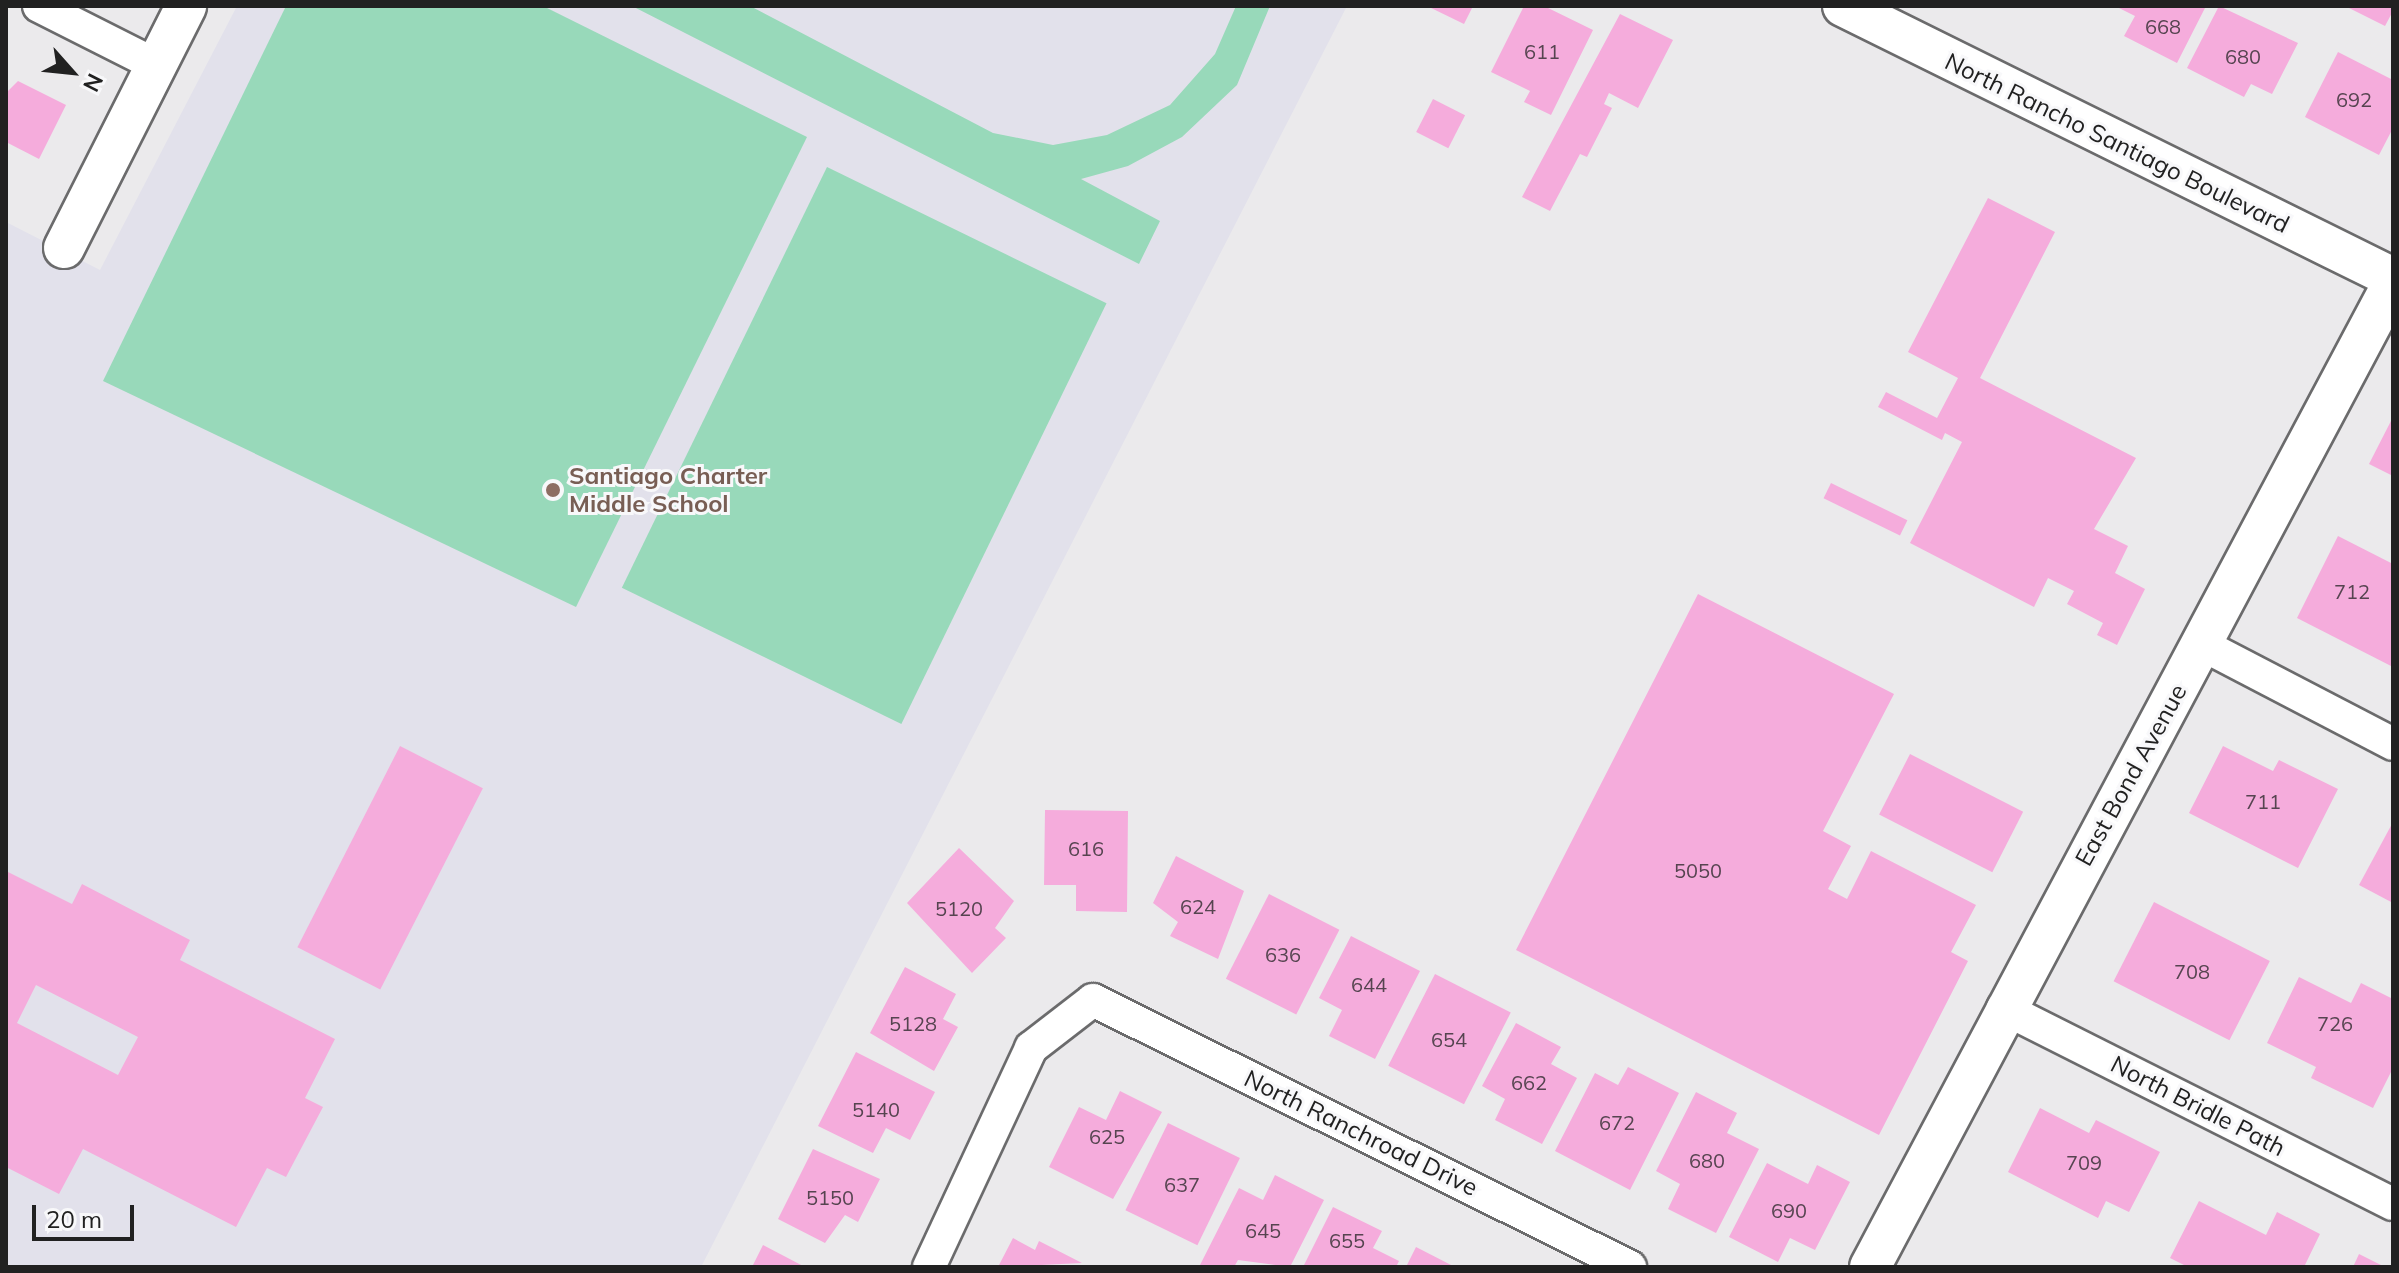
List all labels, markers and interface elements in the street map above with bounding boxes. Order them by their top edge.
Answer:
house number: 668 [2145,14,2181,38]
north arrow [32,32,112,112]
house number: 611 [1524,39,1560,63]
house number: 680 [2225,44,2261,68]
street label: North Rancho Santiago Boulevard [1940,47,2294,239]
text: N [77,69,110,97]
house number: 692 [2336,87,2372,111]
place label: Santiago Charter Middle School [569,462,767,518]
marker: Santiago Charter Middle School [544,481,562,499]
house number: 712 [2334,579,2370,603]
street label: East Bond Avenue [2069,679,2193,871]
house number: 711 [2245,789,2281,813]
house number: 616 [1068,836,1104,860]
house number: 5050 [1674,858,1722,882]
house number: 624 [1180,894,1216,918]
house number: 5120 [935,896,983,920]
house number: 636 [1265,942,1301,966]
house number: 708 [2174,959,2210,983]
house number: 644 [1351,972,1387,996]
house number: 5128 [889,1011,937,1035]
house number: 726 [2317,1011,2353,1035]
house number: 654 [1431,1027,1467,1051]
street label: North Bridle Path [2106,1050,2290,1162]
street label: North Ranchroad Drive [1240,1064,1482,1202]
house number: 662 [1511,1070,1547,1094]
house number: 5140 [852,1097,900,1121]
house number: 672 [1599,1110,1635,1134]
house number: 625 [1089,1124,1125,1148]
house number: 680 [1689,1148,1725,1172]
house number: 709 [2066,1150,2102,1174]
house number: 637 [1164,1172,1200,1196]
house number: 5150 [806,1185,854,1209]
scale bar [36,1189,138,1239]
house number: 690 [1771,1198,1807,1222]
text: 20 m [46,1204,102,1234]
house number: 645 [1245,1218,1281,1242]
house number: 655 [1329,1228,1365,1252]

